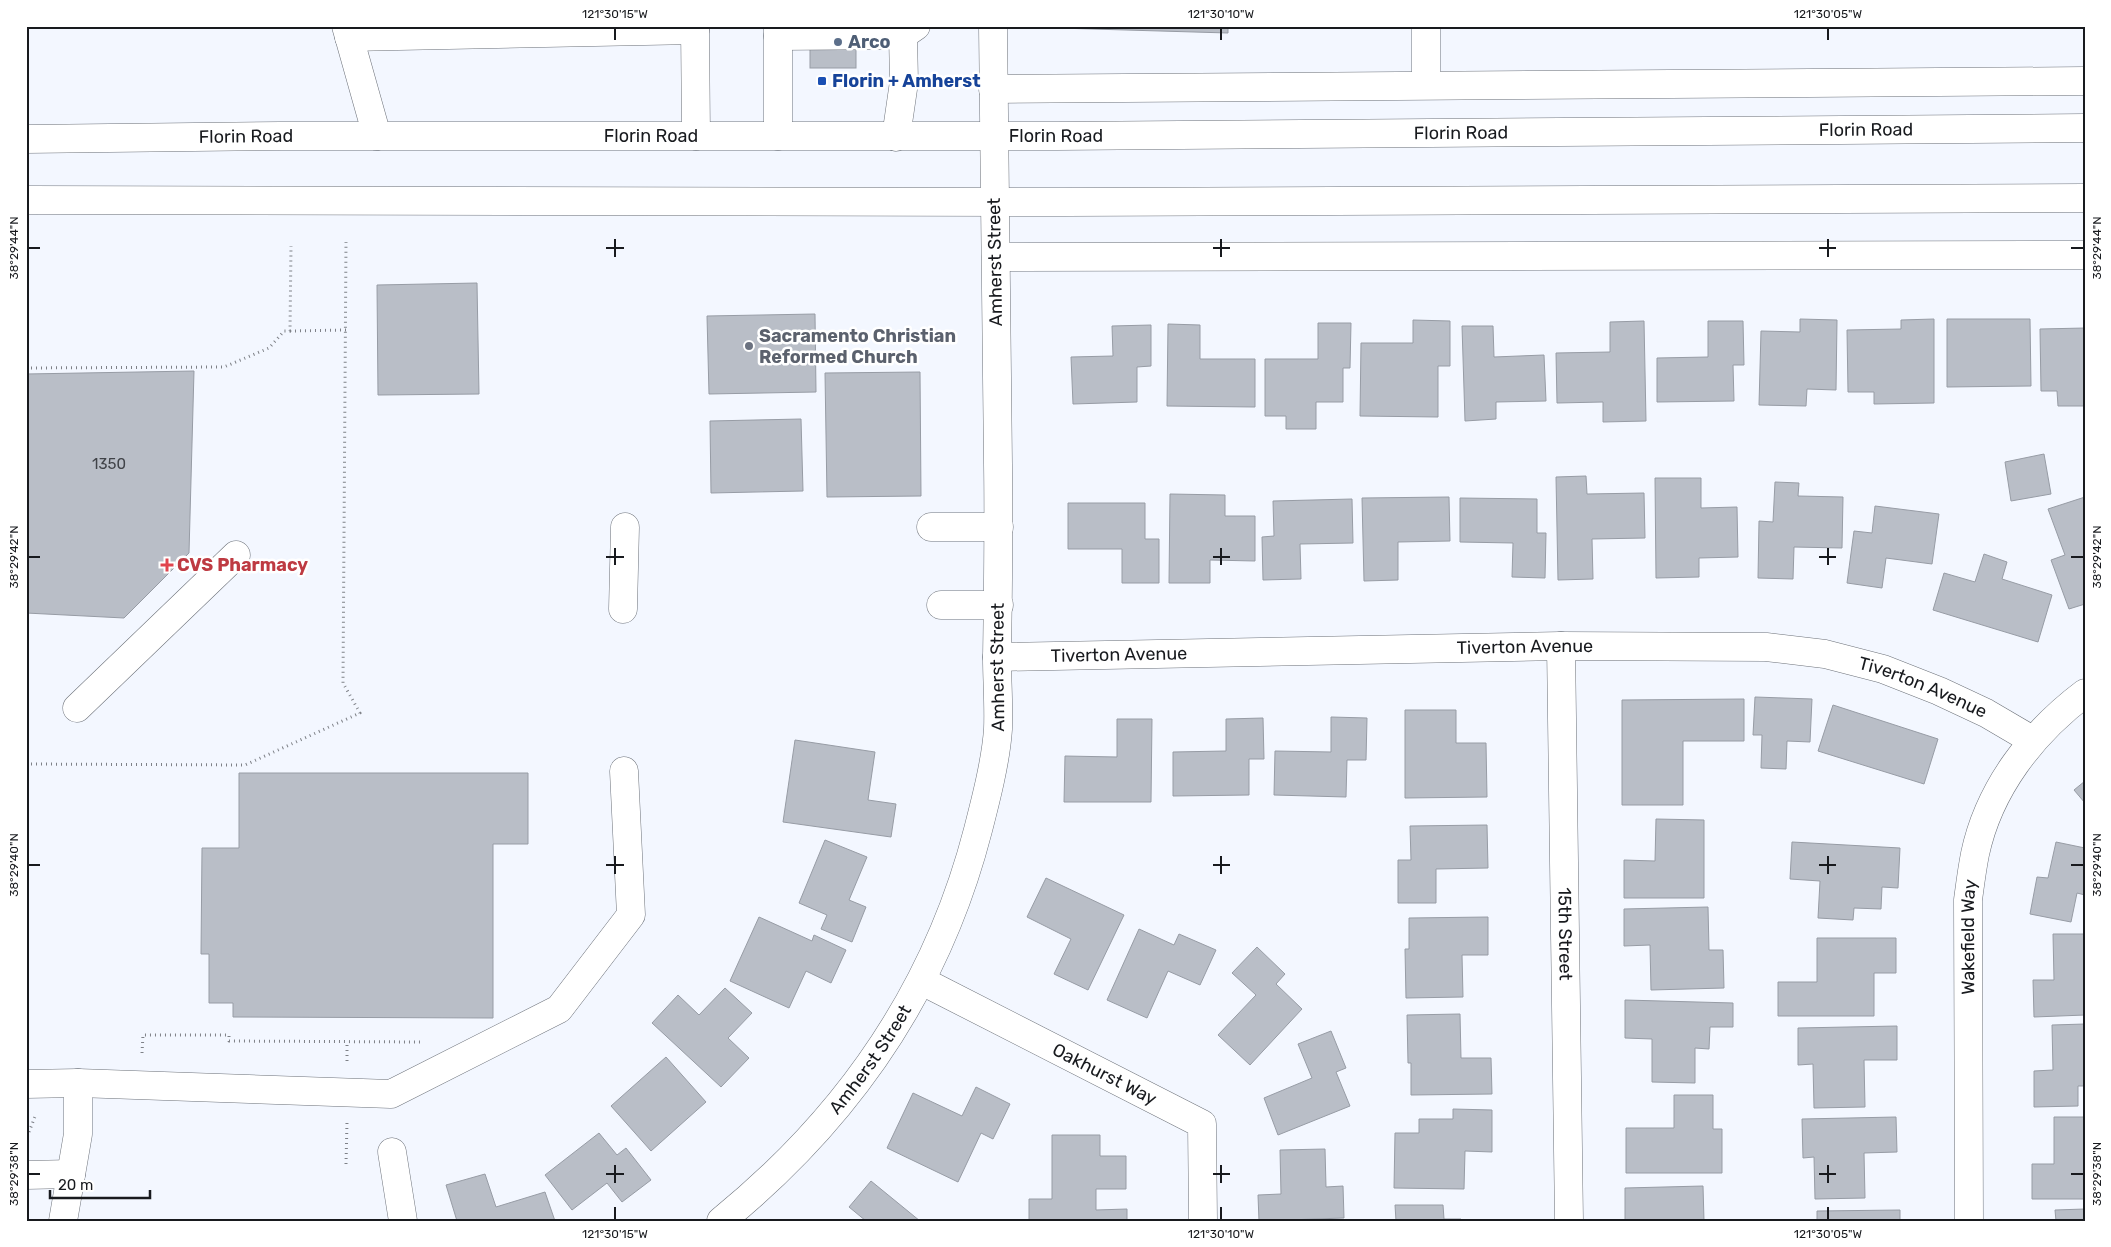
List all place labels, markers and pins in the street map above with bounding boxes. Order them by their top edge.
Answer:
place label: Arco [848,31,891,53]
marker: Arco [832,36,844,48]
place label: Florin + Amherst [832,70,981,92]
marker: Florin + Amherst [816,75,828,87]
place label: Sacramento Christian Reformed Church [759,325,956,368]
marker: Sacramento Christian Reformed Church [743,340,755,352]
place label: CVS Pharmacy [177,554,308,576]
marker: CVS Pharmacy [161,559,173,571]

